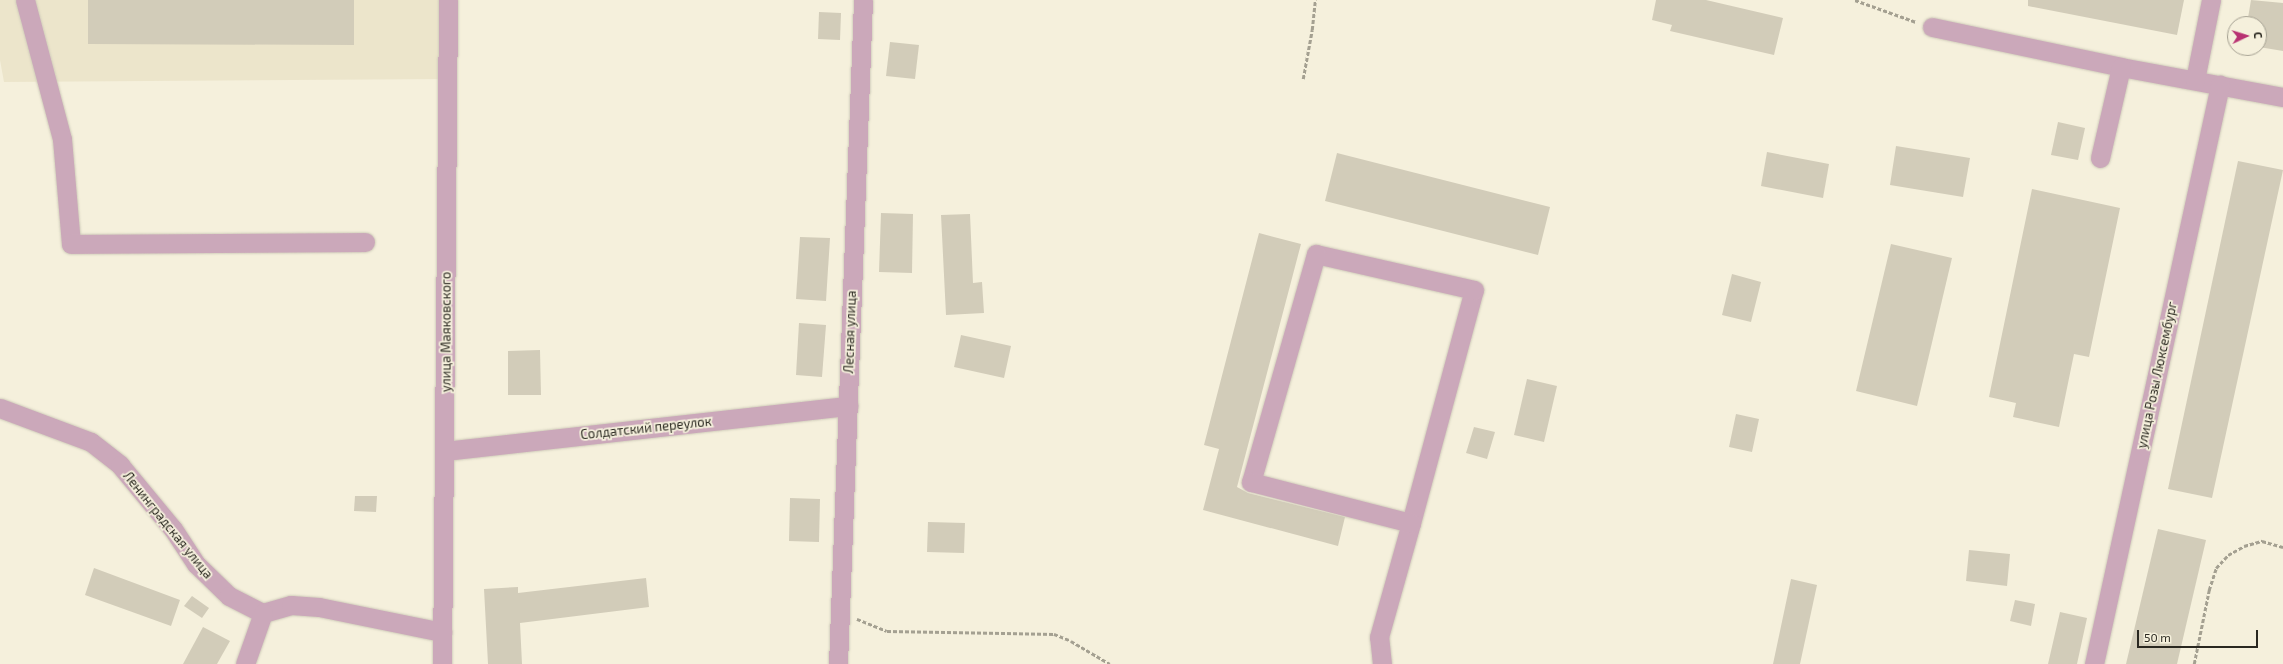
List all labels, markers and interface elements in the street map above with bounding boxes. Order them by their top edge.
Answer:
north arrow [2227,16,2267,56]
text: С [2252,32,2265,39]
street label: улица Маяковского [438,272,454,392]
street label: Лесная улица [841,290,859,374]
street label: улица Розы Люксембург [2134,300,2180,450]
street label: Солдатский переулок [580,413,712,443]
street label: Ленинградская улица [120,468,216,582]
scale bar [2139,622,2260,648]
text: 50 m [2144,630,2171,644]

